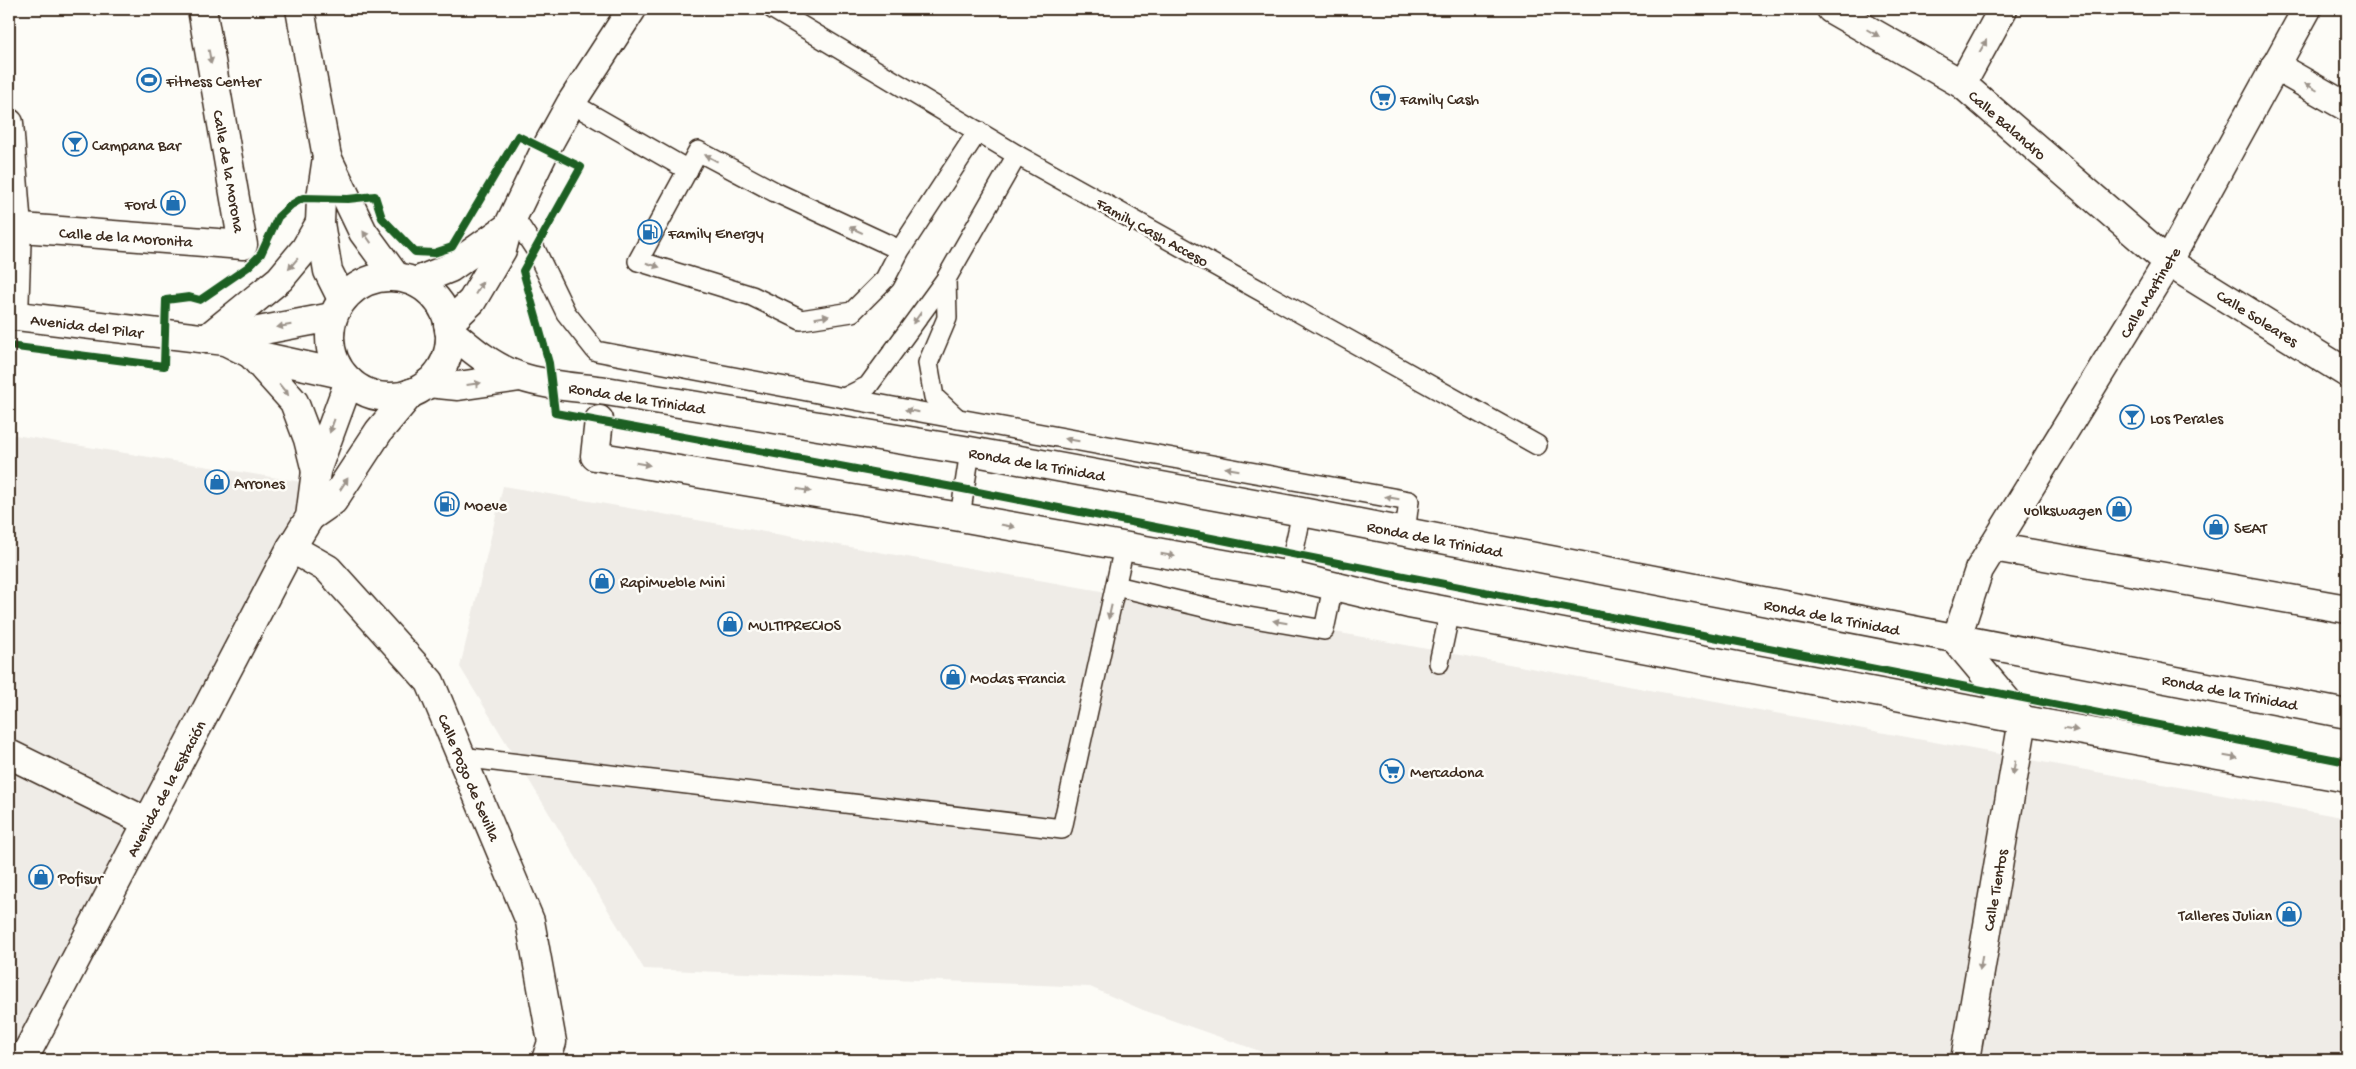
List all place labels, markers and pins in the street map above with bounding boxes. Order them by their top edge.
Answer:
sports icon: Fitness Center [136,67,162,93]
place label: Fitness Center [165,74,262,93]
supermarket icon: Family Cash [1370,85,1396,111]
place label: Family Cash [1399,92,1480,111]
bar icon: Campana Bar [62,131,88,157]
place label: Campana Bar [92,138,182,157]
shop icon: Ford [160,190,186,216]
place label: Ford [123,197,158,216]
fuel station icon: Family Energy [637,219,663,245]
place label: Family Energy [667,226,764,245]
bar icon: Los Perales [2119,404,2145,430]
place label: Los Perales [2150,411,2224,430]
shop icon: Arrones [204,469,230,495]
place label: Arrones [234,476,286,495]
fuel station icon: Moeve [434,491,460,517]
shop icon: volkswagen [2106,496,2132,522]
place label: Moeve [464,498,508,517]
place label: volkswagen [2024,503,2102,522]
shop icon: SEAT [2203,514,2229,540]
place label: SEAT [2234,521,2268,540]
shop icon: RapiMueble Mini [589,568,615,594]
place label: RapiMueble Mini [620,575,725,594]
shop icon: MULTIPRECIOS [717,611,743,637]
place label: MULTIPRECIOS [748,618,842,637]
shop icon: Modas Francia [940,664,966,690]
place label: Modas Francia [970,671,1067,690]
supermarket icon: Mercadona [1379,758,1405,784]
place label: Mercadona [1410,765,1485,784]
shop icon: Pofisur [28,864,54,890]
place label: Pofisur [57,871,104,890]
shop icon: Talleres Julian [2276,901,2302,927]
place label: Talleres Julian [2178,908,2272,927]

